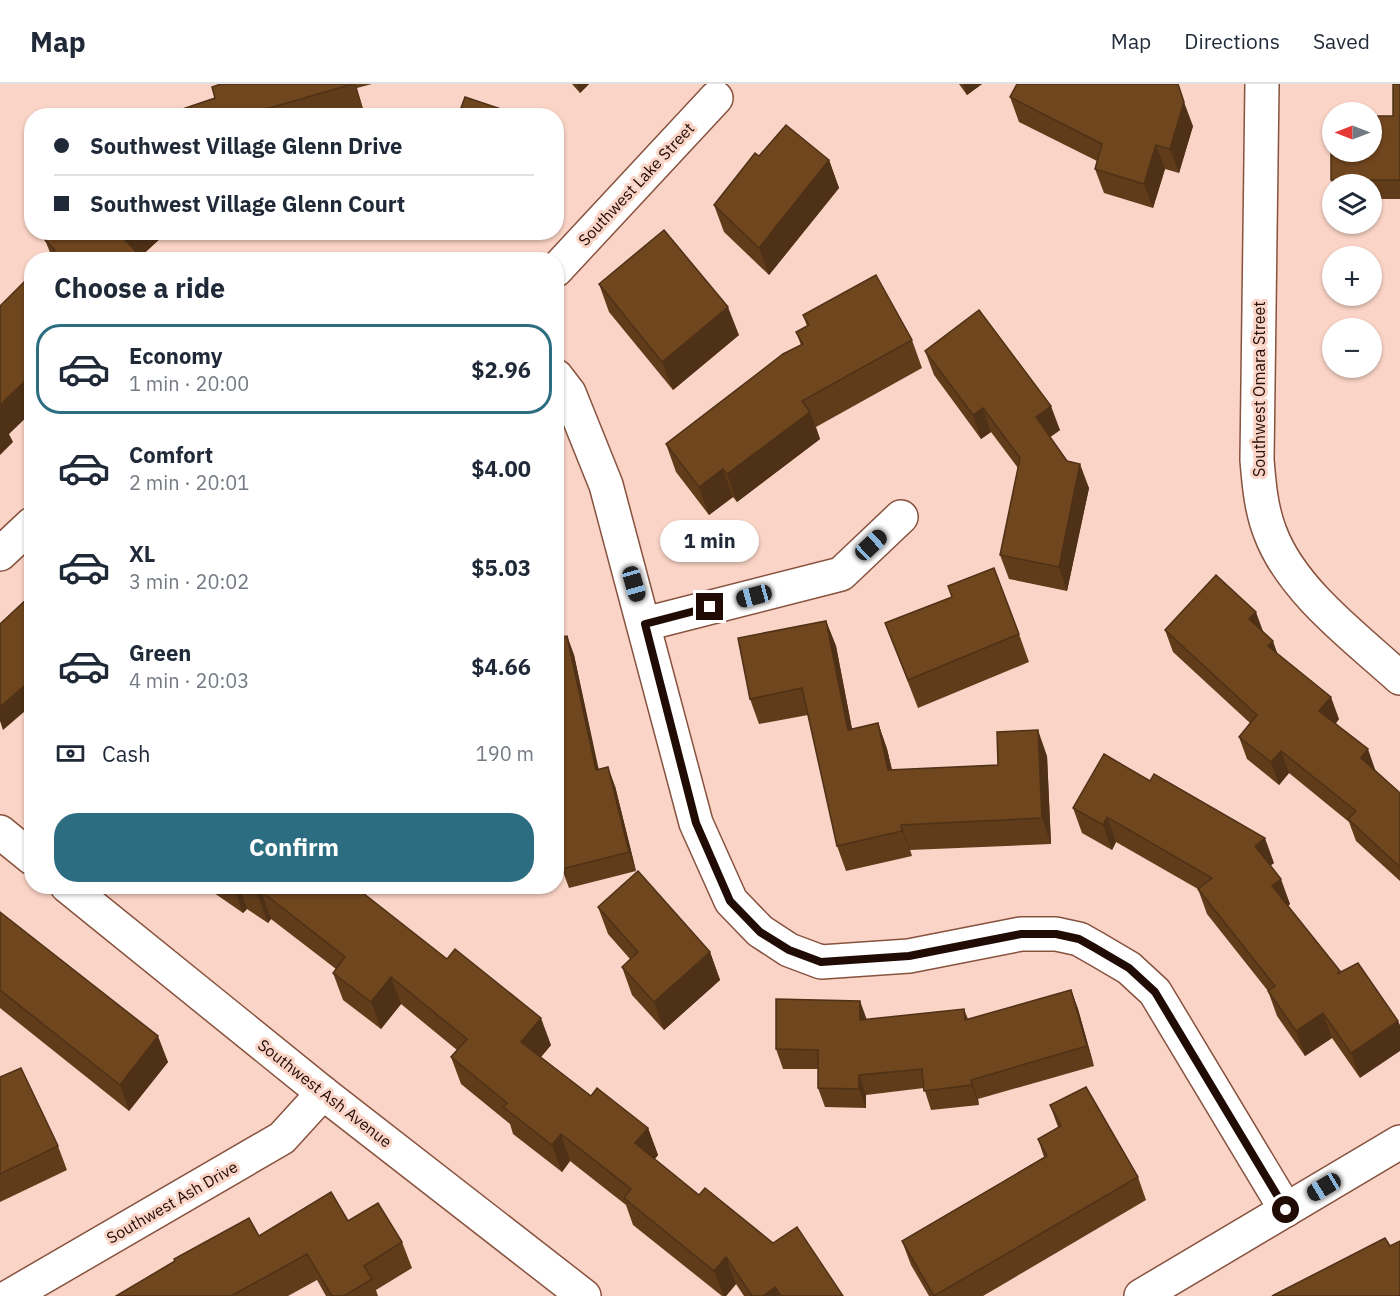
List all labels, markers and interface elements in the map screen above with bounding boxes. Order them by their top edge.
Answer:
text: Map [30,23,86,60]
text: Map [1111,27,1151,55]
text: Directions [1184,27,1280,55]
text: Saved [1313,27,1370,55]
north arrow [1322,102,1382,162]
map controls [1322,102,1382,378]
street label: Southwest Lake Street [574,118,698,250]
text: Southwest Village Glenn Drive [90,131,402,160]
button: layers [1322,174,1382,234]
text: Southwest Village Glenn Court [90,189,405,218]
button: + [1322,246,1382,306]
text: Choose a ride [54,270,225,305]
street label: Southwest Omara Street [1249,301,1269,477]
button: − [1322,318,1382,378]
text: Economy [129,341,223,370]
icon: car [57,342,111,396]
text: $2.96 [471,355,531,384]
text: 1 min · 20:00 [129,370,249,397]
text: Comfort [129,440,213,469]
icon: car [57,441,111,495]
text: $4.00 [471,454,531,483]
text: 2 min · 20:01 [129,469,249,496]
callout: 1 min [660,520,760,562]
car [852,526,890,564]
text: 1 min [683,527,736,554]
text: XL [129,539,155,568]
icon: car [57,540,111,594]
text: $5.03 [471,553,531,582]
car [620,564,648,604]
text: 3 min · 20:02 [129,568,249,595]
car [734,583,774,609]
route end [696,593,723,620]
text: Green [129,638,191,667]
icon: car [57,639,111,693]
text: $4.66 [471,652,531,681]
text: 4 min · 20:03 [129,667,249,694]
icon: cash [54,737,87,770]
text: Cash [102,739,151,768]
text: 190 m [476,740,534,767]
button: Confirm [54,813,534,882]
street label: Southwest Ash Avenue [254,1035,396,1152]
street label: Southwest Ash Drive [103,1156,241,1248]
car [1304,1170,1344,1204]
route start [1272,1196,1299,1223]

